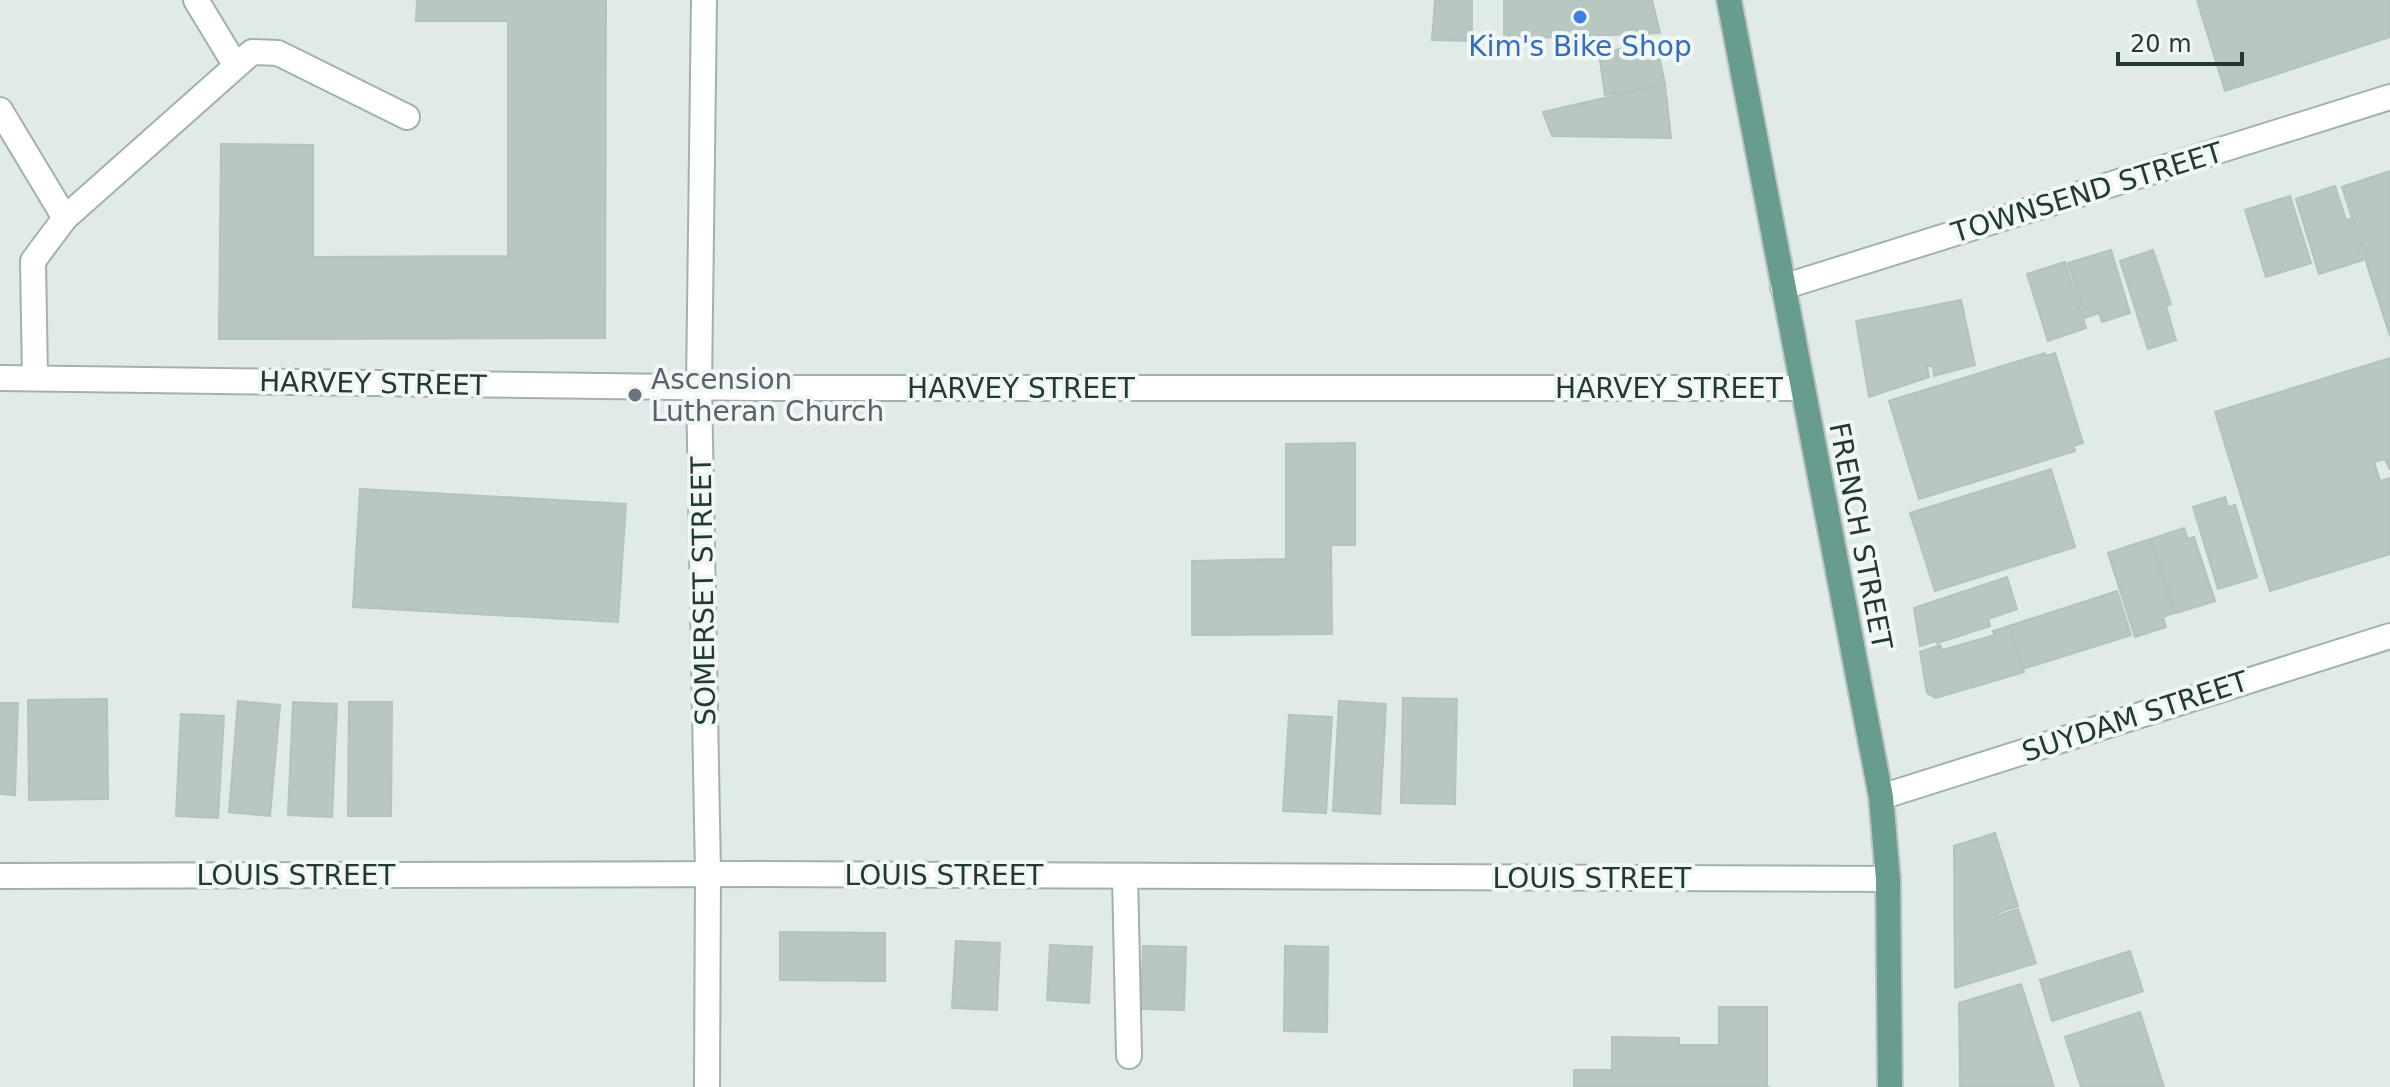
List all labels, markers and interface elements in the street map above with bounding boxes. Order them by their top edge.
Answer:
marker: Kim's Bike Shop [1571,8,1589,26]
scale bar [2118,16,2242,66]
place label: Kim's Bike Shop [1468,30,1692,63]
text: 20 m [2130,30,2192,58]
street label: TOWNSEND STREET [1947,135,2227,250]
place label: Ascension Lutheran Church [651,363,884,428]
street label: HARVEY STREET [259,365,488,402]
street label: HARVEY STREET [907,372,1136,405]
street label: HARVEY STREET [1555,372,1784,405]
marker: Ascension Lutheran Church [626,386,644,404]
street label: FRENCH STREET [1822,420,1899,653]
street label: SOMERSET STREET [685,455,722,726]
street label: SUYDAM STREET [2018,664,2253,769]
street label: LOUIS STREET [197,859,396,892]
street label: LOUIS STREET [845,859,1044,892]
street label: LOUIS STREET [1493,862,1692,895]

